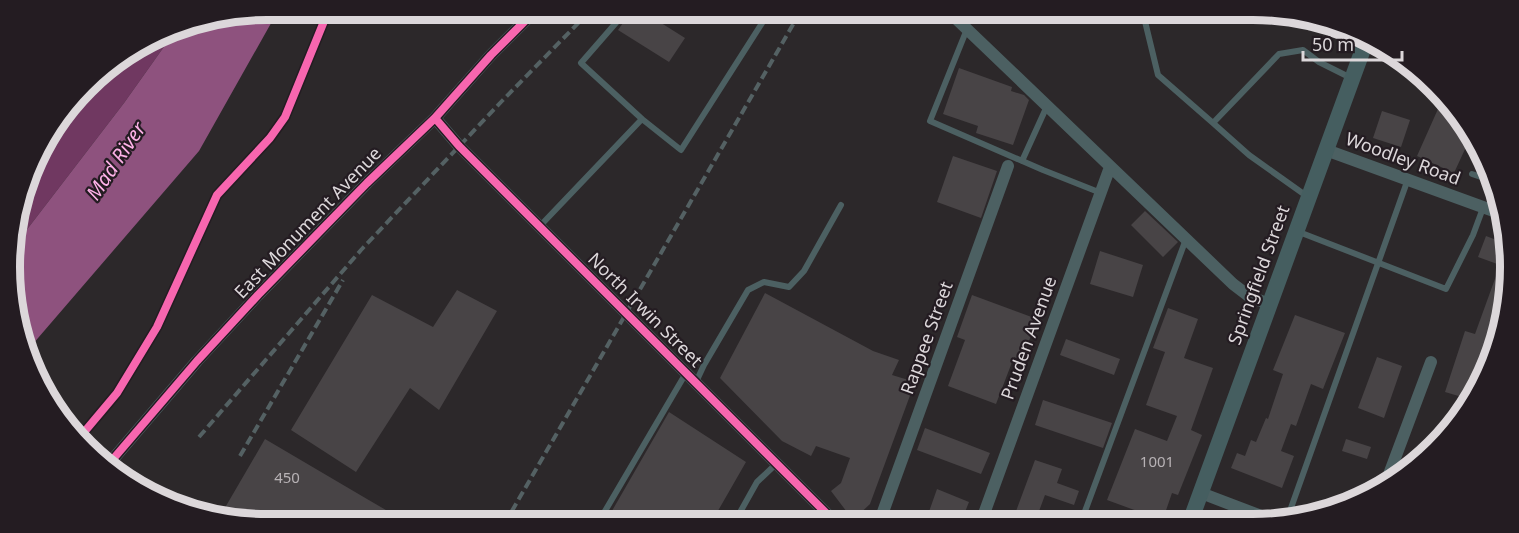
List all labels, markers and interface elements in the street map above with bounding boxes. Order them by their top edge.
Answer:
scale bar [1303,24,1402,62]
text: 50 m [1312,32,1354,56]
water label: Mad River [80,115,152,205]
street label: Woodley Road [1342,126,1464,190]
street label: East Monument Avenue [229,141,386,303]
street label: Springfield Street [1222,201,1295,348]
street label: North Irwin Street [583,247,709,372]
street label: Pruden Avenue [995,273,1062,403]
street label: Rappee Street [894,277,958,398]
house number: 1001 [1140,451,1174,471]
house number: 450 [274,467,300,487]

